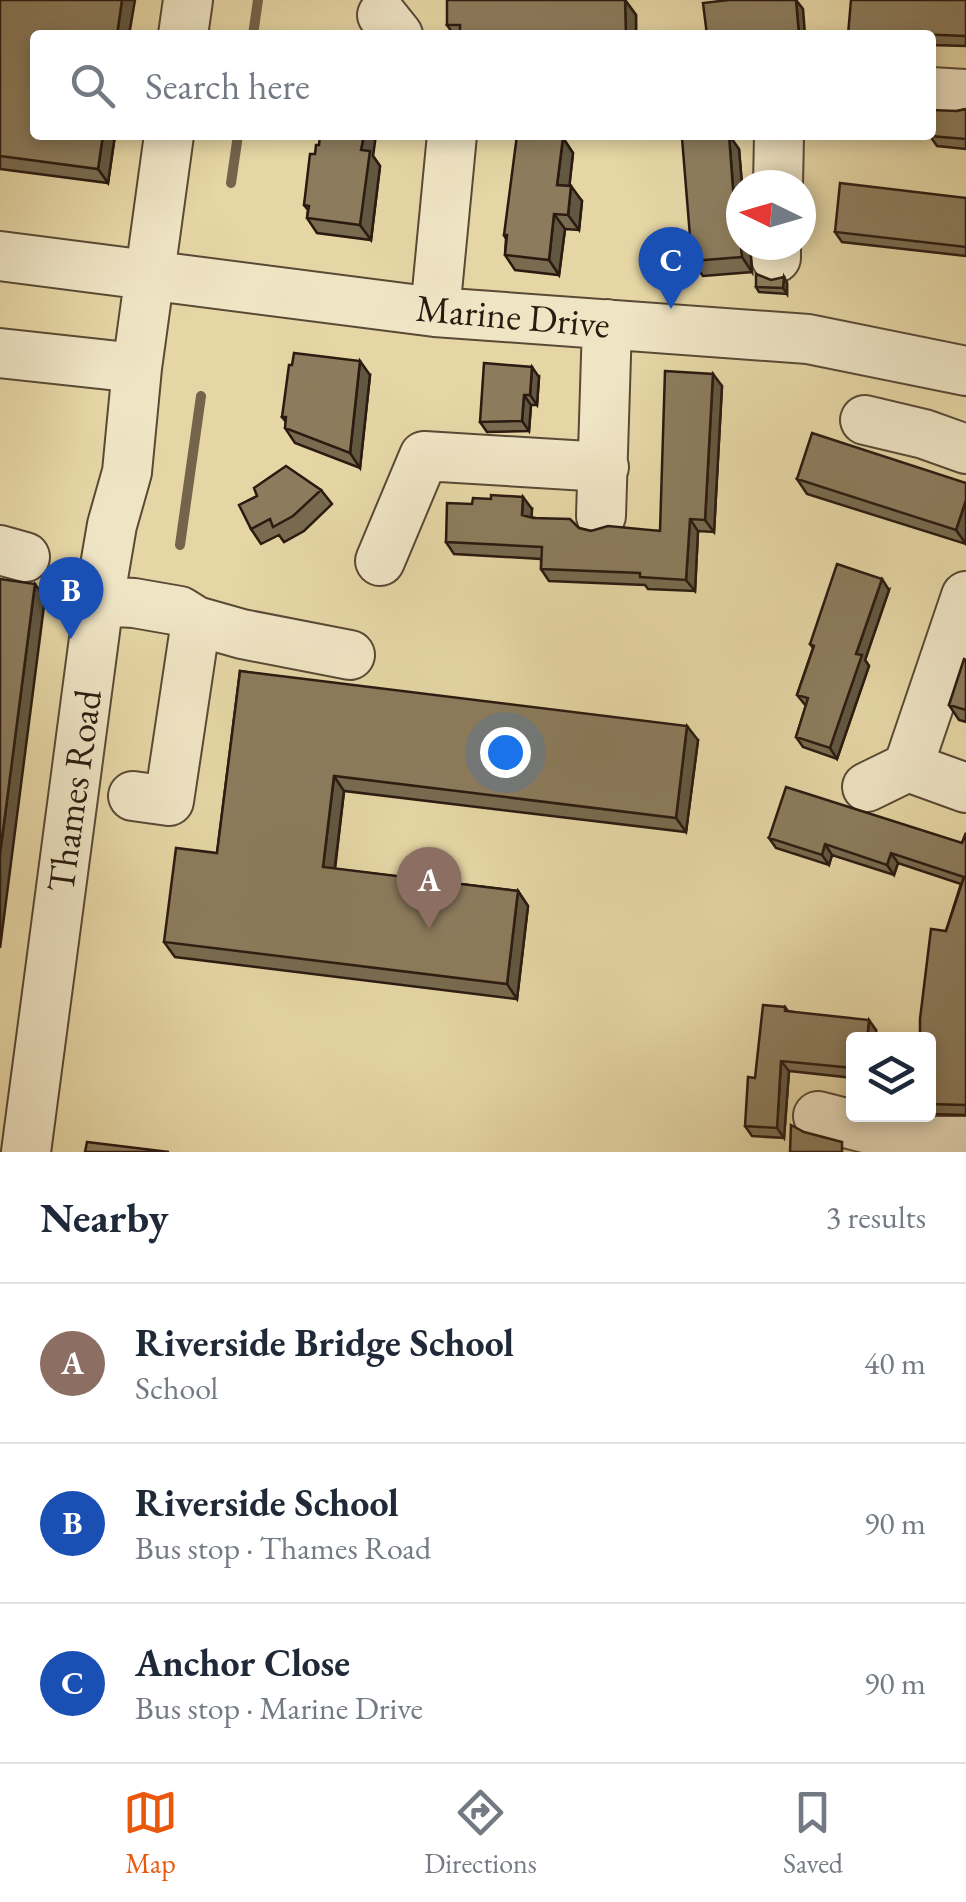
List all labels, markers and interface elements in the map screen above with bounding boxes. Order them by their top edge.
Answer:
search box [30,30,936,140]
icon: search [65,58,120,113]
text: Search here [145,61,310,110]
north arrow [726,170,816,260]
pin: C [638,226,704,309]
street label: Marine Drive [414,283,612,348]
pin: B [38,556,104,639]
street label: Thames Road [35,686,112,895]
your location [480,727,531,778]
pin: A [396,846,462,929]
map controls [846,1032,936,1122]
button: layers [846,1032,936,1122]
text: Nearby [40,1190,169,1245]
text: 3 results [826,1196,926,1238]
text: Riverside Bridge School [135,1318,514,1367]
text: A [61,1342,84,1384]
text: 40 m [864,1342,926,1384]
text: School [135,1367,218,1409]
text: Riverside School [135,1478,399,1527]
text: B [62,1502,83,1544]
text: 90 m [864,1502,926,1544]
text: Bus stop · Thames Road [135,1527,431,1569]
text: Anchor Close [135,1638,350,1687]
text: C [61,1662,84,1704]
text: 90 m [864,1662,926,1704]
text: Bus stop · Marine Drive [135,1687,423,1729]
tab: Map [123,1785,178,1881]
tab: Directions [424,1785,537,1881]
tab: Saved [783,1785,843,1881]

